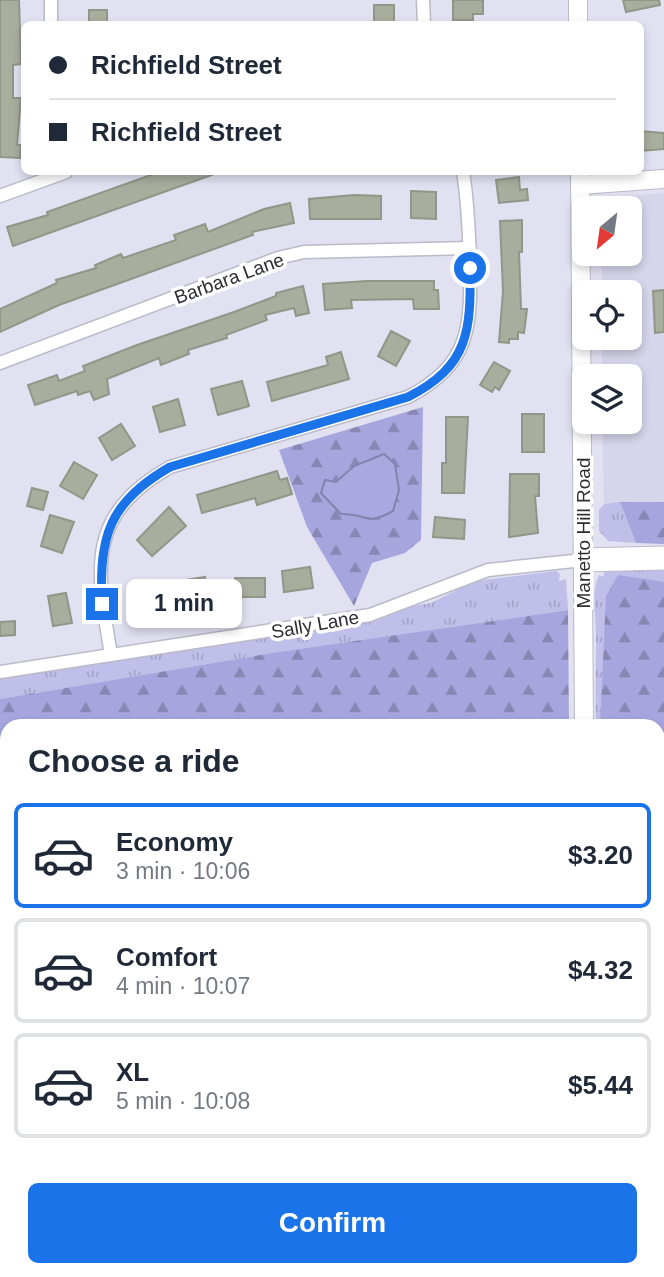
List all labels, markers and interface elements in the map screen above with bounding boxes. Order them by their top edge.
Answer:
text: Richfield Street [91,50,282,80]
text: Richfield Street [91,117,282,147]
north arrow [572,196,642,266]
map controls [572,196,642,434]
street label: Barbara Lane [171,249,287,308]
route start [454,252,486,284]
button: locate [572,280,642,350]
button: layers [572,364,642,434]
street label: Manetto Hill Road [573,457,594,609]
callout: 1 min [126,580,242,628]
route end [86,588,118,620]
text: 1 min [154,590,214,616]
street label: Sally Lane [270,606,361,643]
text: Choose a ride [28,743,240,779]
icon: car [32,824,95,887]
text: Economy [116,827,233,857]
text: $3.20 [568,840,633,870]
text: 3 min · 10:06 [116,858,250,884]
icon: car [32,939,95,1002]
text: Comfort [116,942,217,972]
text: $4.32 [568,955,633,985]
text: 4 min · 10:07 [116,973,250,999]
icon: car [32,1054,95,1117]
text: XL [116,1057,149,1087]
text: $5.44 [568,1070,633,1100]
text: 5 min · 10:08 [116,1088,250,1114]
button: Confirm [28,1183,637,1263]

